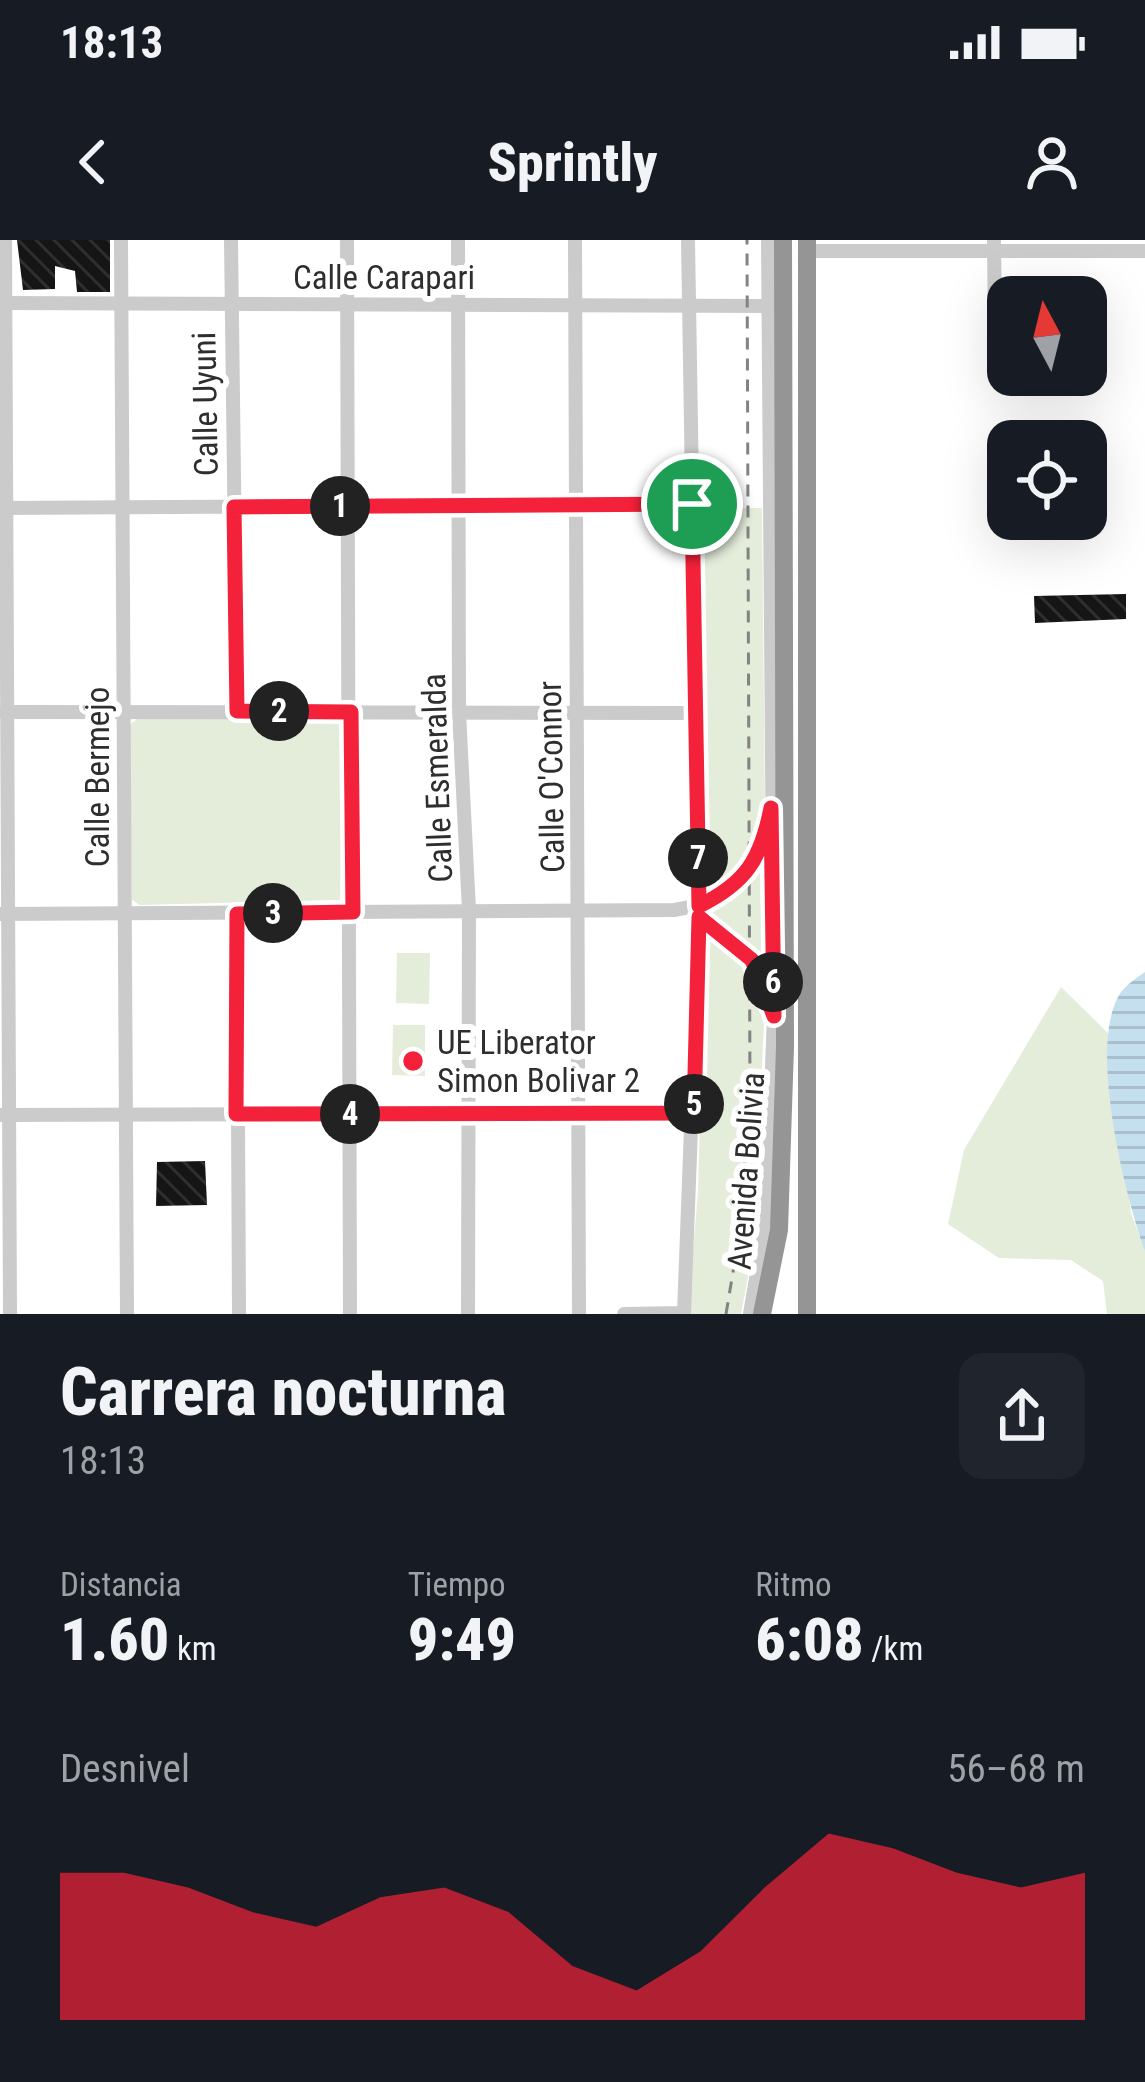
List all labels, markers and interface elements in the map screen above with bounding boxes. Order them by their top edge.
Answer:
text: 18:13 [60,16,163,69]
icon: back [60,129,126,195]
icon: person [1019,129,1085,195]
text: Sprintly [487,131,658,194]
street label: Calle Carapari [293,258,475,297]
north arrow [987,276,1107,396]
map controls [987,276,1107,540]
street label: Calle Uyuni [184,331,226,477]
button: locate [987,420,1107,540]
pin [641,453,743,555]
icon: arrive [659,471,725,537]
pin: 1 [310,476,370,536]
text: 1 [332,486,348,525]
street label: Calle Esmeralda [414,673,460,883]
pin: 2 [249,681,309,741]
street label: Calle O'Connor [530,681,572,873]
street label: Calle Bermejo [78,687,117,867]
text: 2 [271,691,287,730]
pin: 7 [668,828,728,888]
text: 7 [690,838,706,877]
pin: 3 [243,883,303,943]
text: 3 [265,893,281,932]
pin: 6 [743,952,803,1012]
text: 6 [765,962,781,1001]
place label: UE Liberator Simon Bolivar 2 [437,1023,640,1100]
marker: UE Liberator Simon Bolivar 2 [400,1048,426,1074]
street label: Avenida Bolivia [720,1071,772,1271]
pin: 5 [664,1074,724,1134]
pin: 4 [320,1084,380,1144]
text: 5 [686,1084,702,1123]
text: 4 [342,1094,358,1133]
button: share [959,1353,1085,1479]
text: Carrera nocturna [60,1354,506,1431]
text: 18:13 [60,1438,146,1484]
text: Distancia [60,1565,182,1604]
text: Tiempo [408,1565,506,1604]
text: Ritmo [755,1565,832,1604]
text: 1.60 [60,1604,169,1675]
text: 9:49 [408,1604,516,1675]
text: 6:08 [755,1604,864,1675]
text: km [169,1629,217,1668]
text: /km [864,1629,923,1668]
text: Desnivel [60,1746,190,1792]
text: 56–68 m [947,1746,1085,1792]

